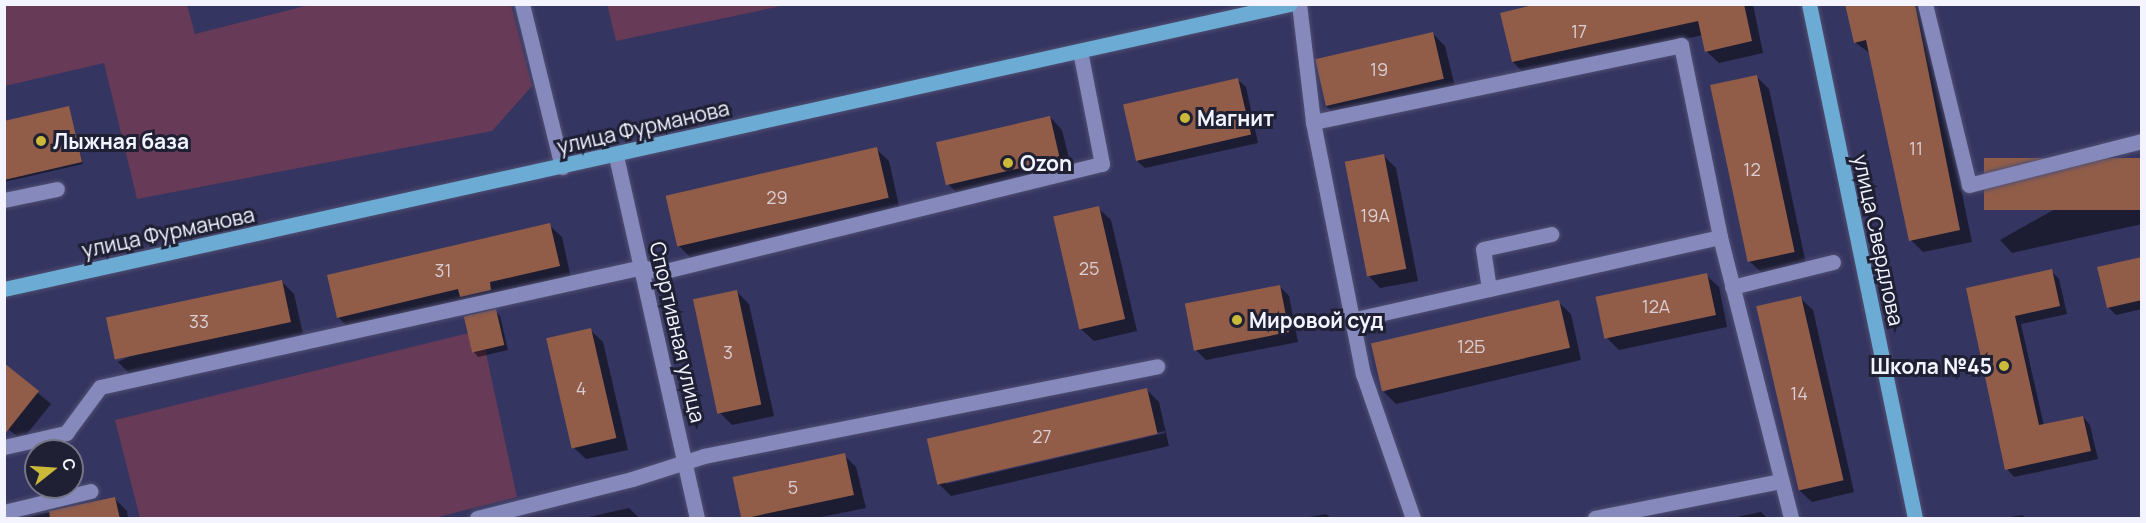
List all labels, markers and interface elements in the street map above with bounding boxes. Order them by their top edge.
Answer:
house number: 17 [1571,20,1587,42]
house number: 19 [1370,58,1388,80]
street label: улица Фурманова [554,95,732,159]
place label: Магнит [1197,105,1274,131]
marker: Магнит [1178,111,1192,125]
place label: Лыжная база [53,128,189,154]
marker: Лыжная база [34,134,48,148]
house number: 11 [1909,137,1923,159]
place label: Ozon [1020,150,1072,176]
street label: улица Свердлова [1849,152,1909,328]
marker: Ozon [1001,156,1015,170]
house number: 12 [1743,158,1761,180]
house number: 29 [766,186,788,208]
street label: улица Фурманова [79,201,257,263]
house number: 19А [1360,204,1390,226]
street label: Спортивная улица [645,239,711,425]
house number: 25 [1079,257,1099,279]
house number: 31 [435,259,451,281]
house number: 12А [1642,295,1670,317]
place label: Мировой суд [1249,307,1384,333]
house number: 33 [189,310,209,332]
marker: Мировой суд [1230,313,1244,327]
house number: 12Б [1457,335,1485,357]
house number: 3 [723,341,733,363]
place label: Школа №45 [1870,353,1992,379]
marker: Школа №45 [1997,359,2011,373]
house number: 4 [576,377,586,399]
house number: 14 [1790,382,1808,404]
house number: 27 [1032,425,1052,447]
north arrow [24,439,84,499]
text: С [57,455,82,473]
house number: 5 [788,476,798,498]

